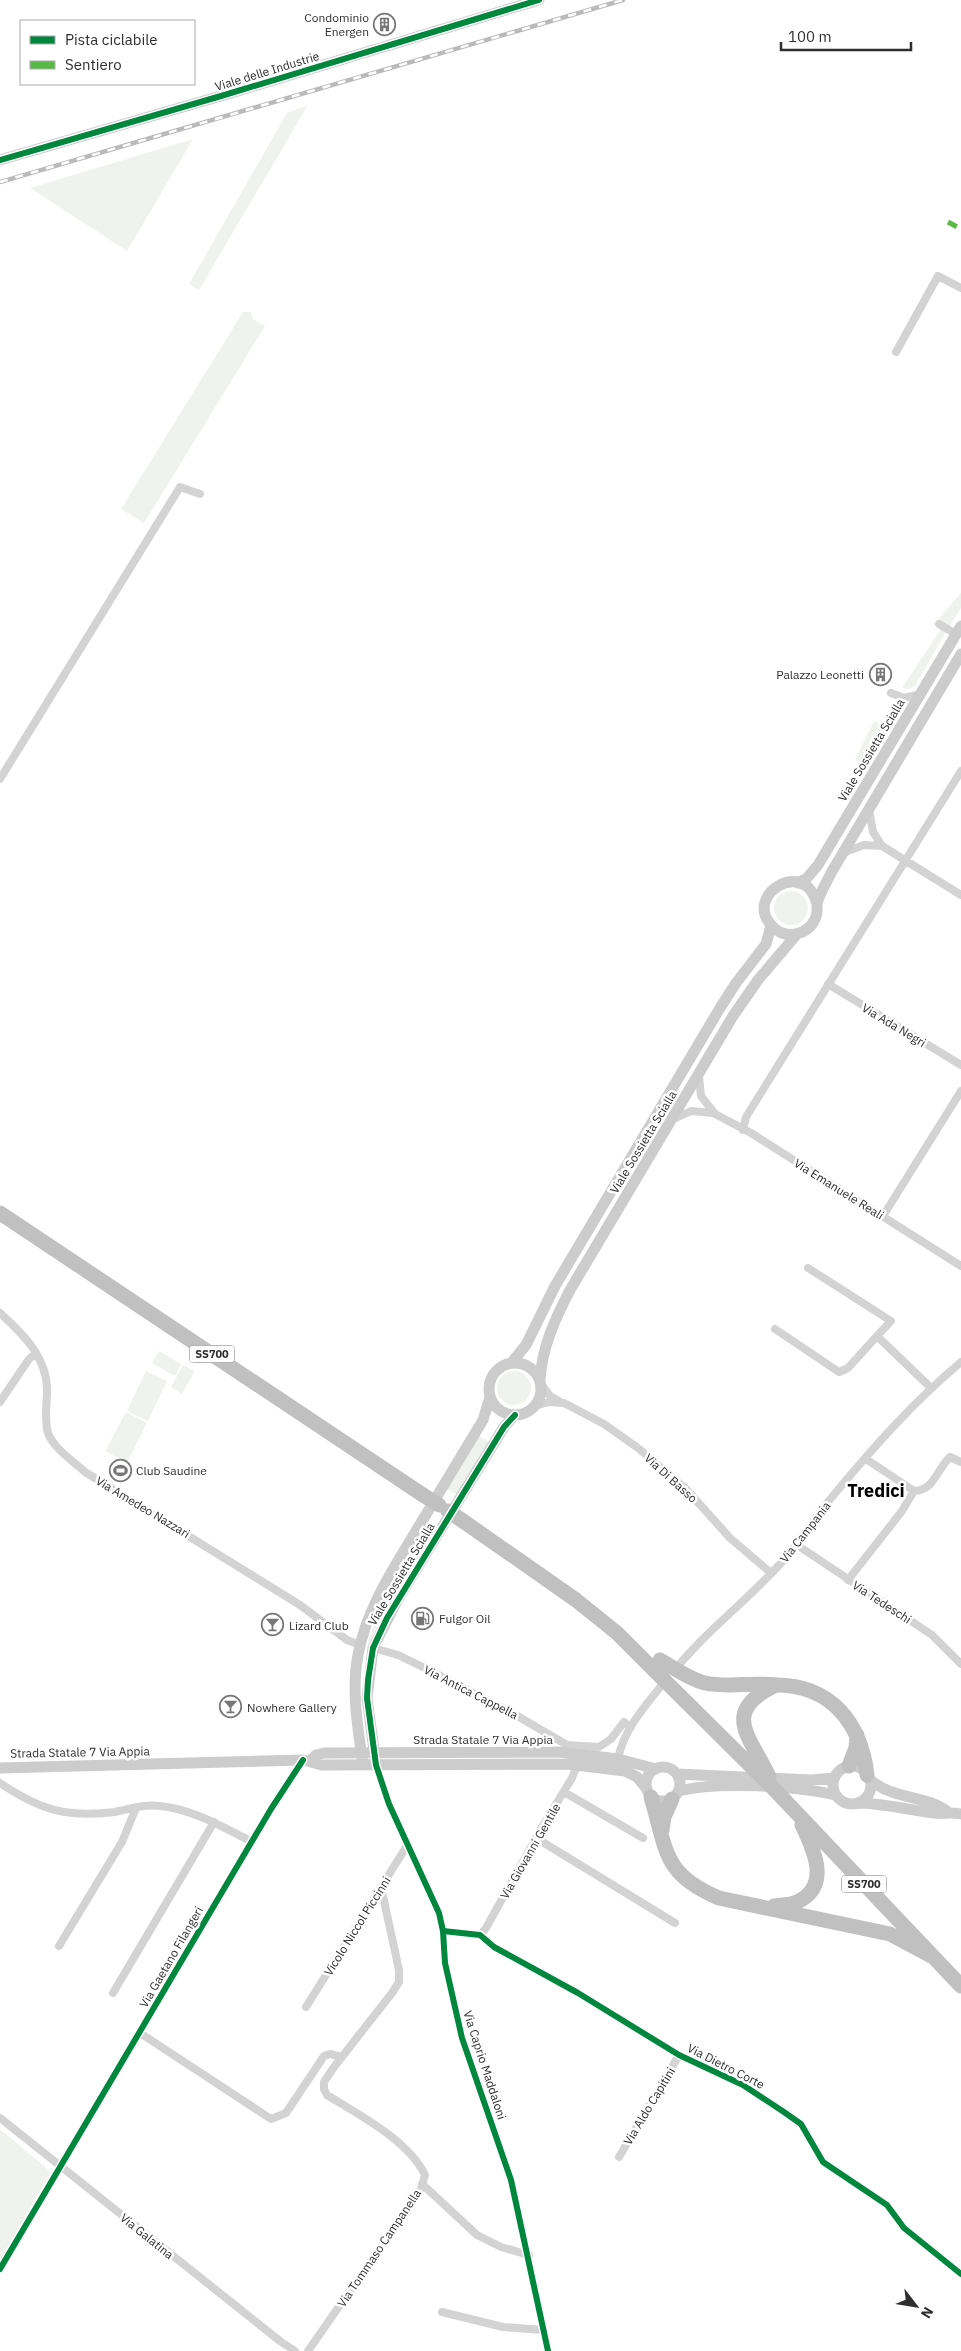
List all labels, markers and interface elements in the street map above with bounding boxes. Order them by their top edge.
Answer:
place label: Condominio Energen [304,10,369,39]
building icon: Condominio Energen [373,12,397,36]
legend [20,20,195,85]
scale bar [781,20,911,52]
text: 100 m [788,27,832,46]
text: Pista ciclabile [65,30,158,49]
street label: Viale delle Industrie [213,48,321,94]
text: Sentiero [65,55,122,74]
building icon: Palazzo Leonetti [868,662,892,686]
place label: Palazzo Leonetti [776,667,864,682]
street label: Viale Sossietta Scialla [834,695,908,804]
street label: Via Ada Negri [859,1000,929,1050]
street label: Viale Sossietta Scialla [606,1087,680,1196]
street label: Via Emanuele Reali [791,1155,887,1223]
road number: SS700 [190,1346,234,1362]
street label: Via Di Basso [641,1450,701,1506]
sports icon: Club Saudine [108,1458,132,1482]
place label: Club Saudine [136,1463,207,1478]
street label: Via Amedeo Nazzari [93,1473,193,1541]
district label: Tredici [847,1479,905,1502]
street label: Via Campania [776,1498,834,1566]
street label: Viale Sossietta Scialla [364,1519,438,1628]
street label: Via Tedeschi [850,1577,914,1627]
fuel station icon: Fulgor Oil [411,1606,435,1630]
place label: Fulgor Oil [439,1611,490,1626]
bar icon: Lizard Club [261,1613,285,1637]
place label: Lizard Club [289,1618,349,1633]
street label: Via Antica Cappella [421,1662,521,1723]
bar icon: Nowhere Gallery [219,1695,243,1719]
place label: Nowhere Gallery [247,1700,337,1715]
street label: Strada Statale 7 Via Appia [413,1732,553,1747]
street label: Strada Statale 7 Via Appia [10,1743,151,1761]
street label: Via Giovanni Gentile [497,1800,564,1902]
street label: Vicolo Niccol Piccinni [320,1874,394,1978]
road number: SS700 [842,1876,886,1892]
street label: Via Gaetano Filangeri [136,1904,206,2010]
street label: Via Caprio Maddaloni [460,2009,510,2121]
street label: Via Dietro Corte [685,2040,767,2092]
street label: Via Aldo Capitini [620,2064,678,2148]
street label: Via Tommaso Campanella [334,2186,424,2310]
street label: Via Galatina [117,2210,177,2262]
north arrow [891,2281,941,2331]
text: N [917,2304,937,2322]

